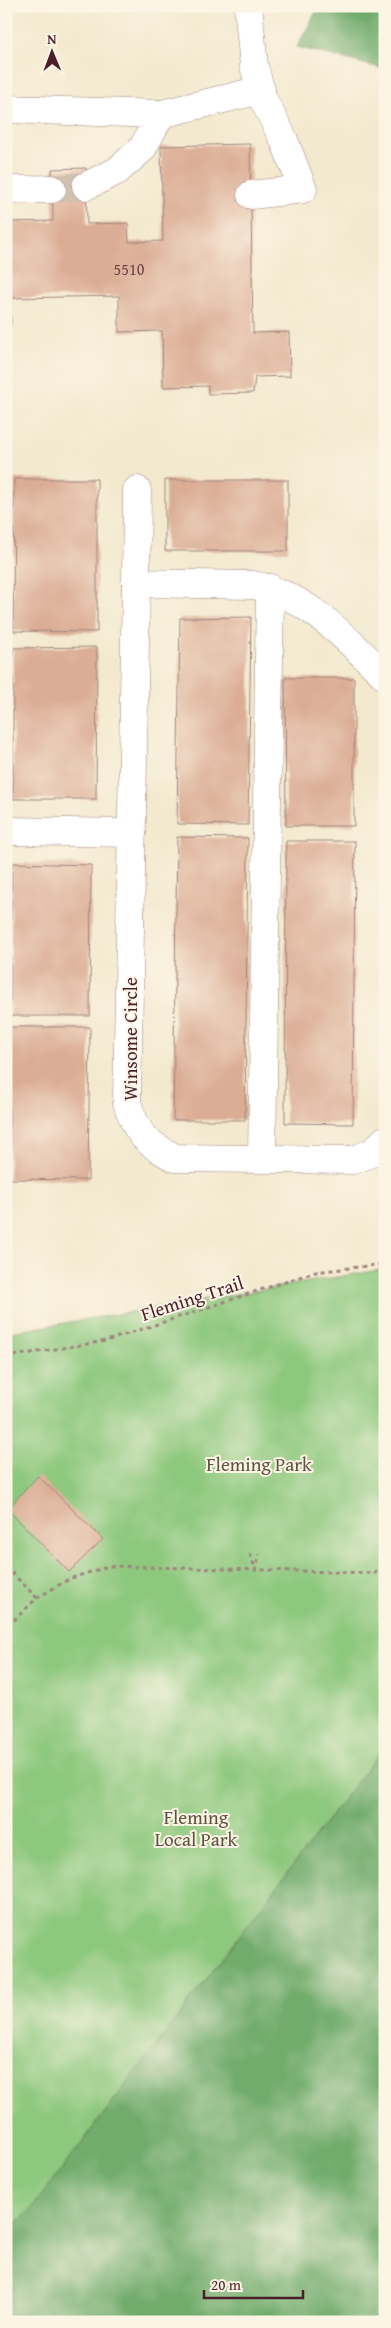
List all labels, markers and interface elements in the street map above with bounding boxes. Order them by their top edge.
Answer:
north arrow [28,28,78,78]
text: N [47,29,57,49]
house number: 5510 [114,257,145,281]
street label: Winsome Circle [116,977,144,1101]
street label: Fleming Trail [137,1268,247,1328]
park label: Fleming Park [206,1450,312,1478]
park label: Fleming Local Park [155,1803,238,1853]
scale bar [204,2268,302,2300]
text: 20 m [211,2274,242,2295]

